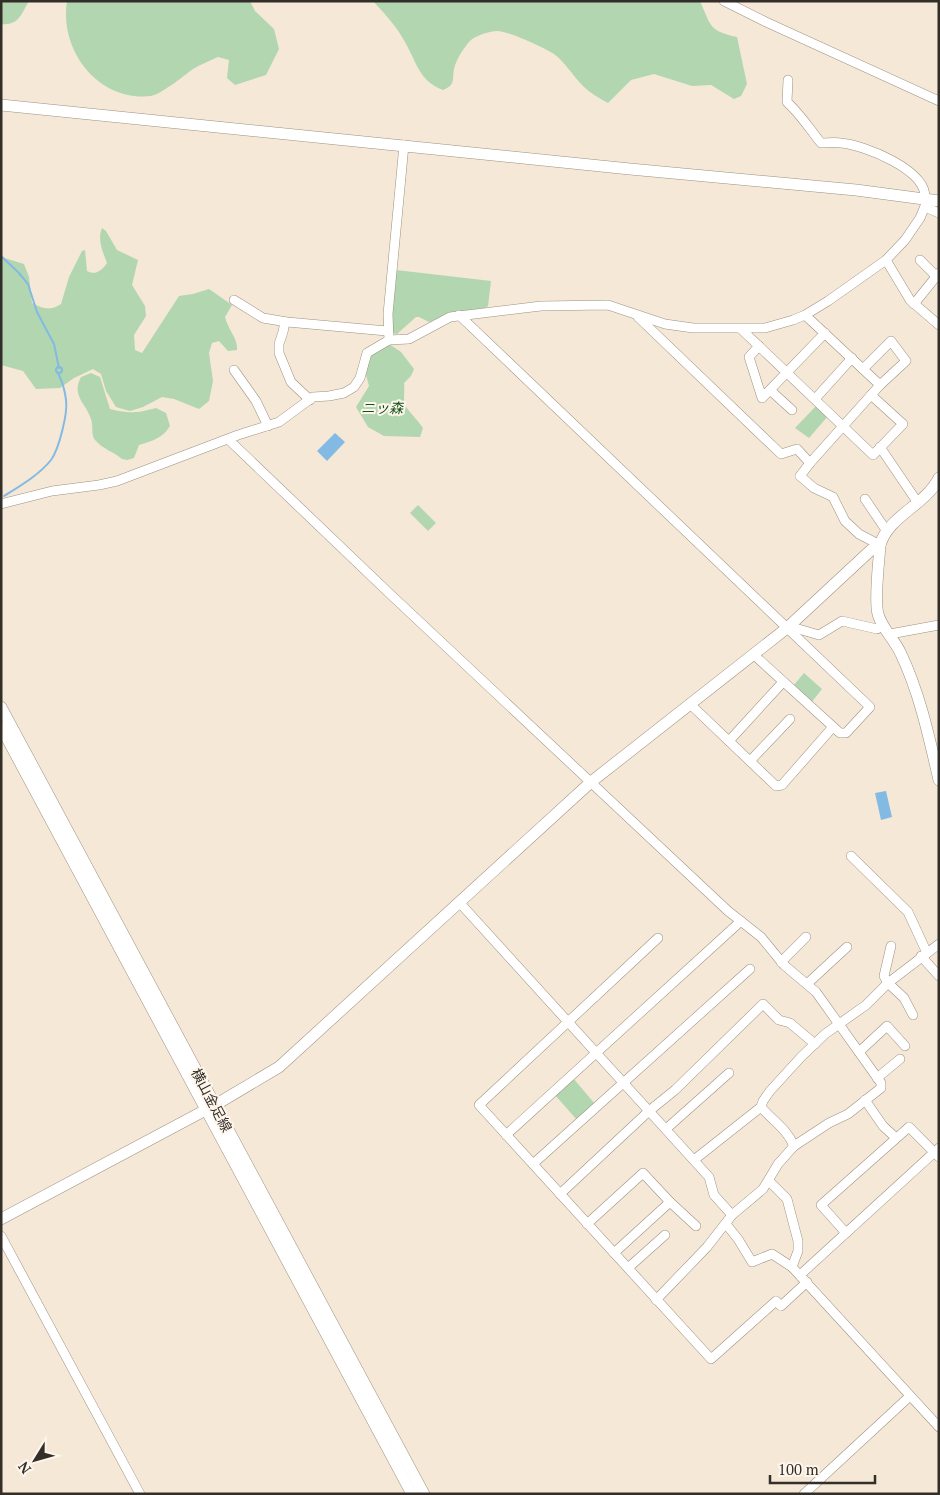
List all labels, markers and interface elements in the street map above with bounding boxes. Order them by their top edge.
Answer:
park label: ニッ森 [361,398,405,417]
street label: 横山金足線 [187,1065,237,1135]
north arrow [10,1435,60,1485]
scale bar [770,1452,875,1484]
text: N [13,1458,35,1478]
text: 100 m [778,1459,819,1479]

